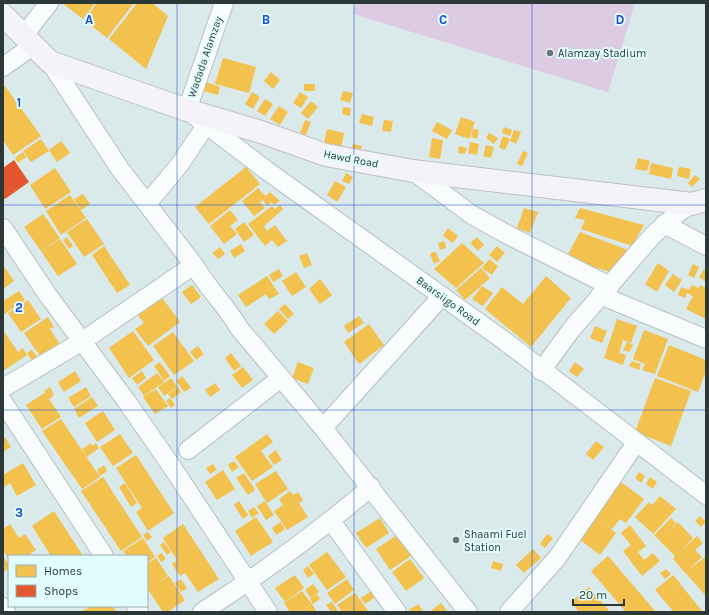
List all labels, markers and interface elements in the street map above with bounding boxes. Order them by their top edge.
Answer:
text: A [85,12,93,27]
text: B [262,12,270,27]
text: C [439,12,447,27]
text: D [616,12,625,27]
street label: Wadada Alamzay [185,14,225,100]
place label: Alamzay Stadium [558,47,646,60]
marker: Alamzay Stadium [545,48,555,58]
text: 1 [17,95,21,110]
street label: Hawd Road [322,147,380,171]
street label: Baarsiigo Road [414,274,482,328]
text: 2 [15,300,23,315]
text: 3 [15,505,23,520]
place label: Shaami Fuel Station [464,528,526,554]
marker: Shaami Fuel Station [451,535,461,545]
legend [8,555,148,607]
text: Homes [44,564,82,578]
scale bar [573,581,624,607]
text: Shops [44,584,78,598]
text: 20 m [579,588,607,602]

